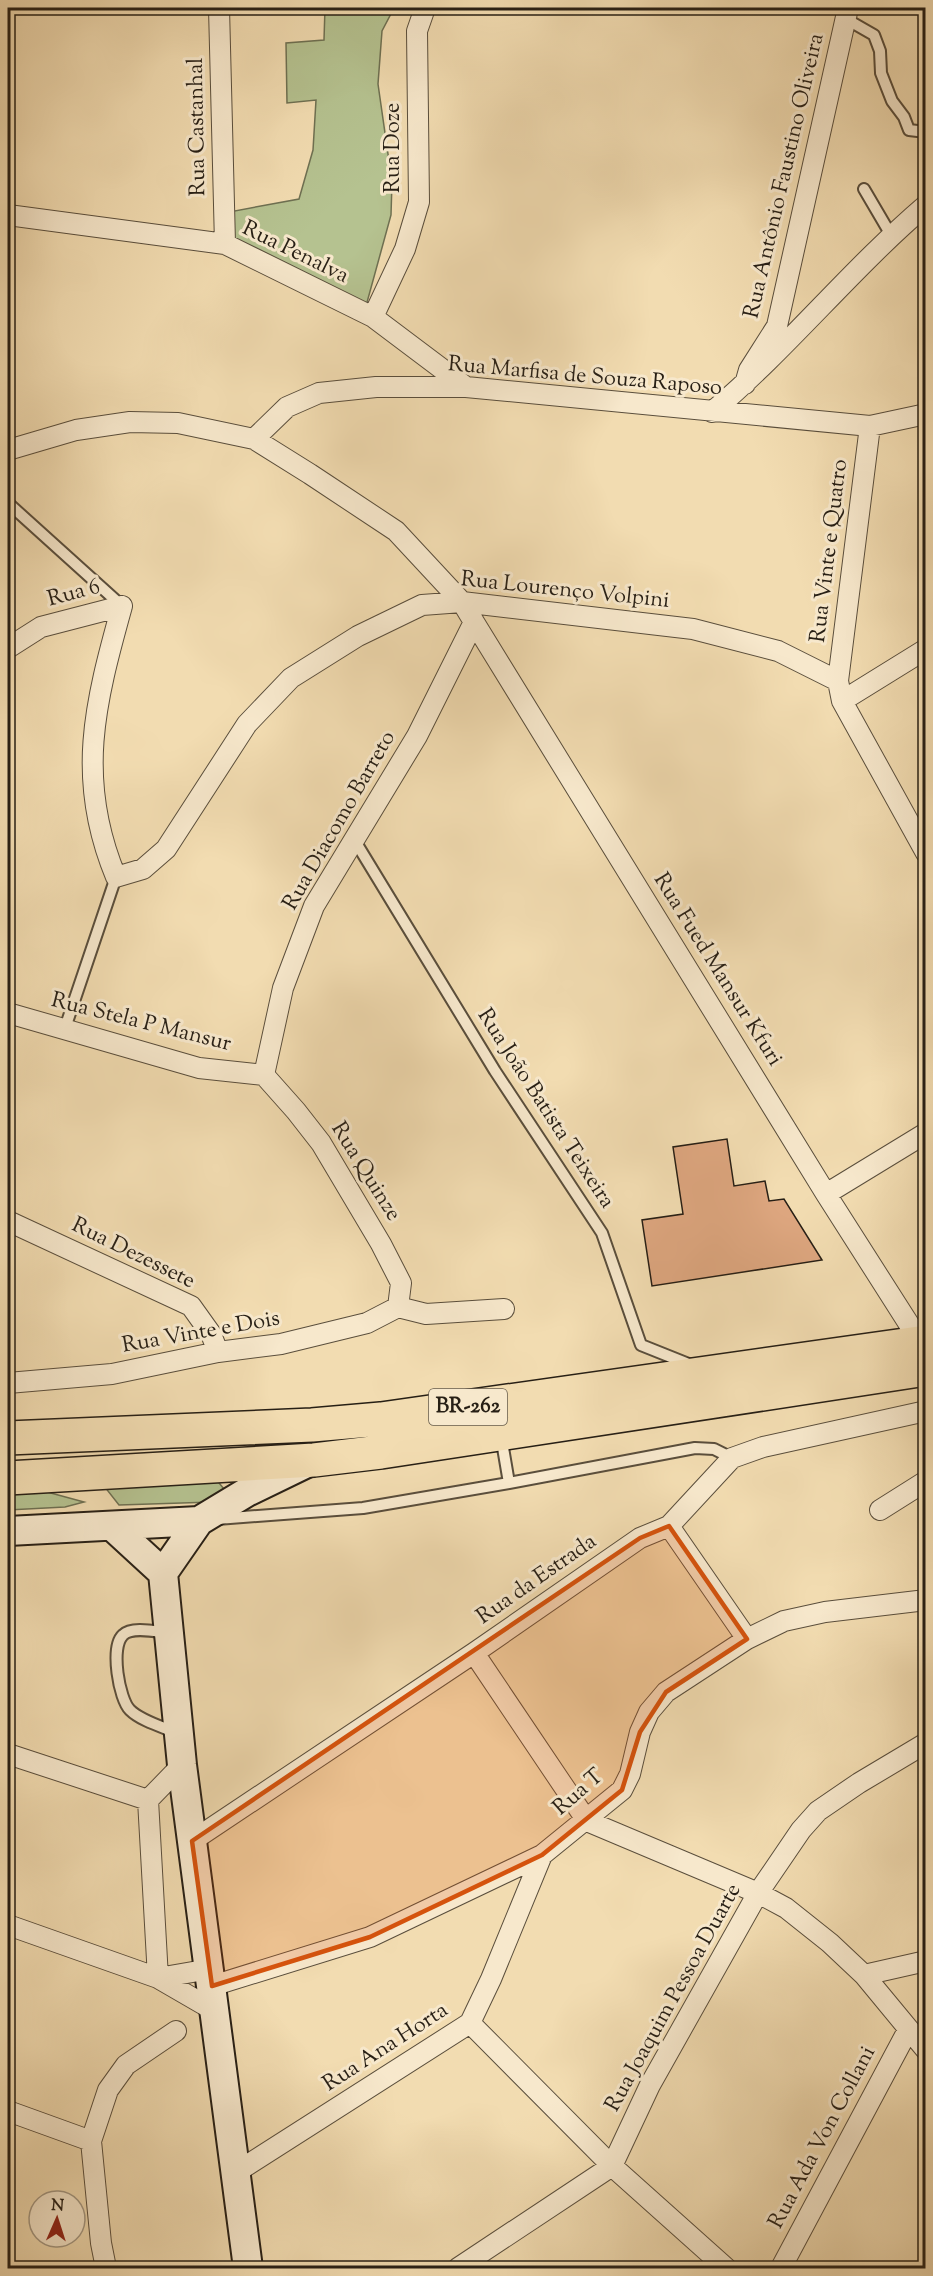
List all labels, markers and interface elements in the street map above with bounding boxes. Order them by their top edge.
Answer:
street label: Rua Antônio Faustino Oliveira [737,30,833,322]
street label: Rua Castanhal [181,57,215,197]
street label: Rua Doze [378,103,410,193]
street label: Rua Penalva [236,213,354,293]
street label: Rua Marfisa de Souza Raposo [447,349,723,405]
street label: Rua Vinte e Quatro [803,458,857,644]
street label: Rua Lourenço Volpini [459,564,671,618]
street label: Rua 6 [44,572,104,616]
street label: Rua Diacomo Barreto [275,725,405,917]
street label: Rua Fued Mansur Kfuri [644,867,790,1073]
street label: Rua Stela P Mansur [48,985,234,1061]
street label: Rua João Batista Teixeira [468,1003,622,1215]
street label: Rua Quinze [322,1116,408,1228]
street label: Rua Dezessete [66,1210,200,1298]
street label: Rua Vinte e Dois [119,1303,283,1363]
road number: BR-262 [429,1389,507,1425]
street label: Rua da Estrada [470,1527,604,1633]
street label: Rua T [547,1762,612,1824]
street label: Rua Joaquim Pessoa Duarte [598,1878,750,2118]
street label: Rua Ana Horta [317,1995,455,2101]
street label: Rua Ada Von Collani [761,2041,885,2235]
north arrow [27,2189,87,2249]
text: N [51,2195,65,2218]

